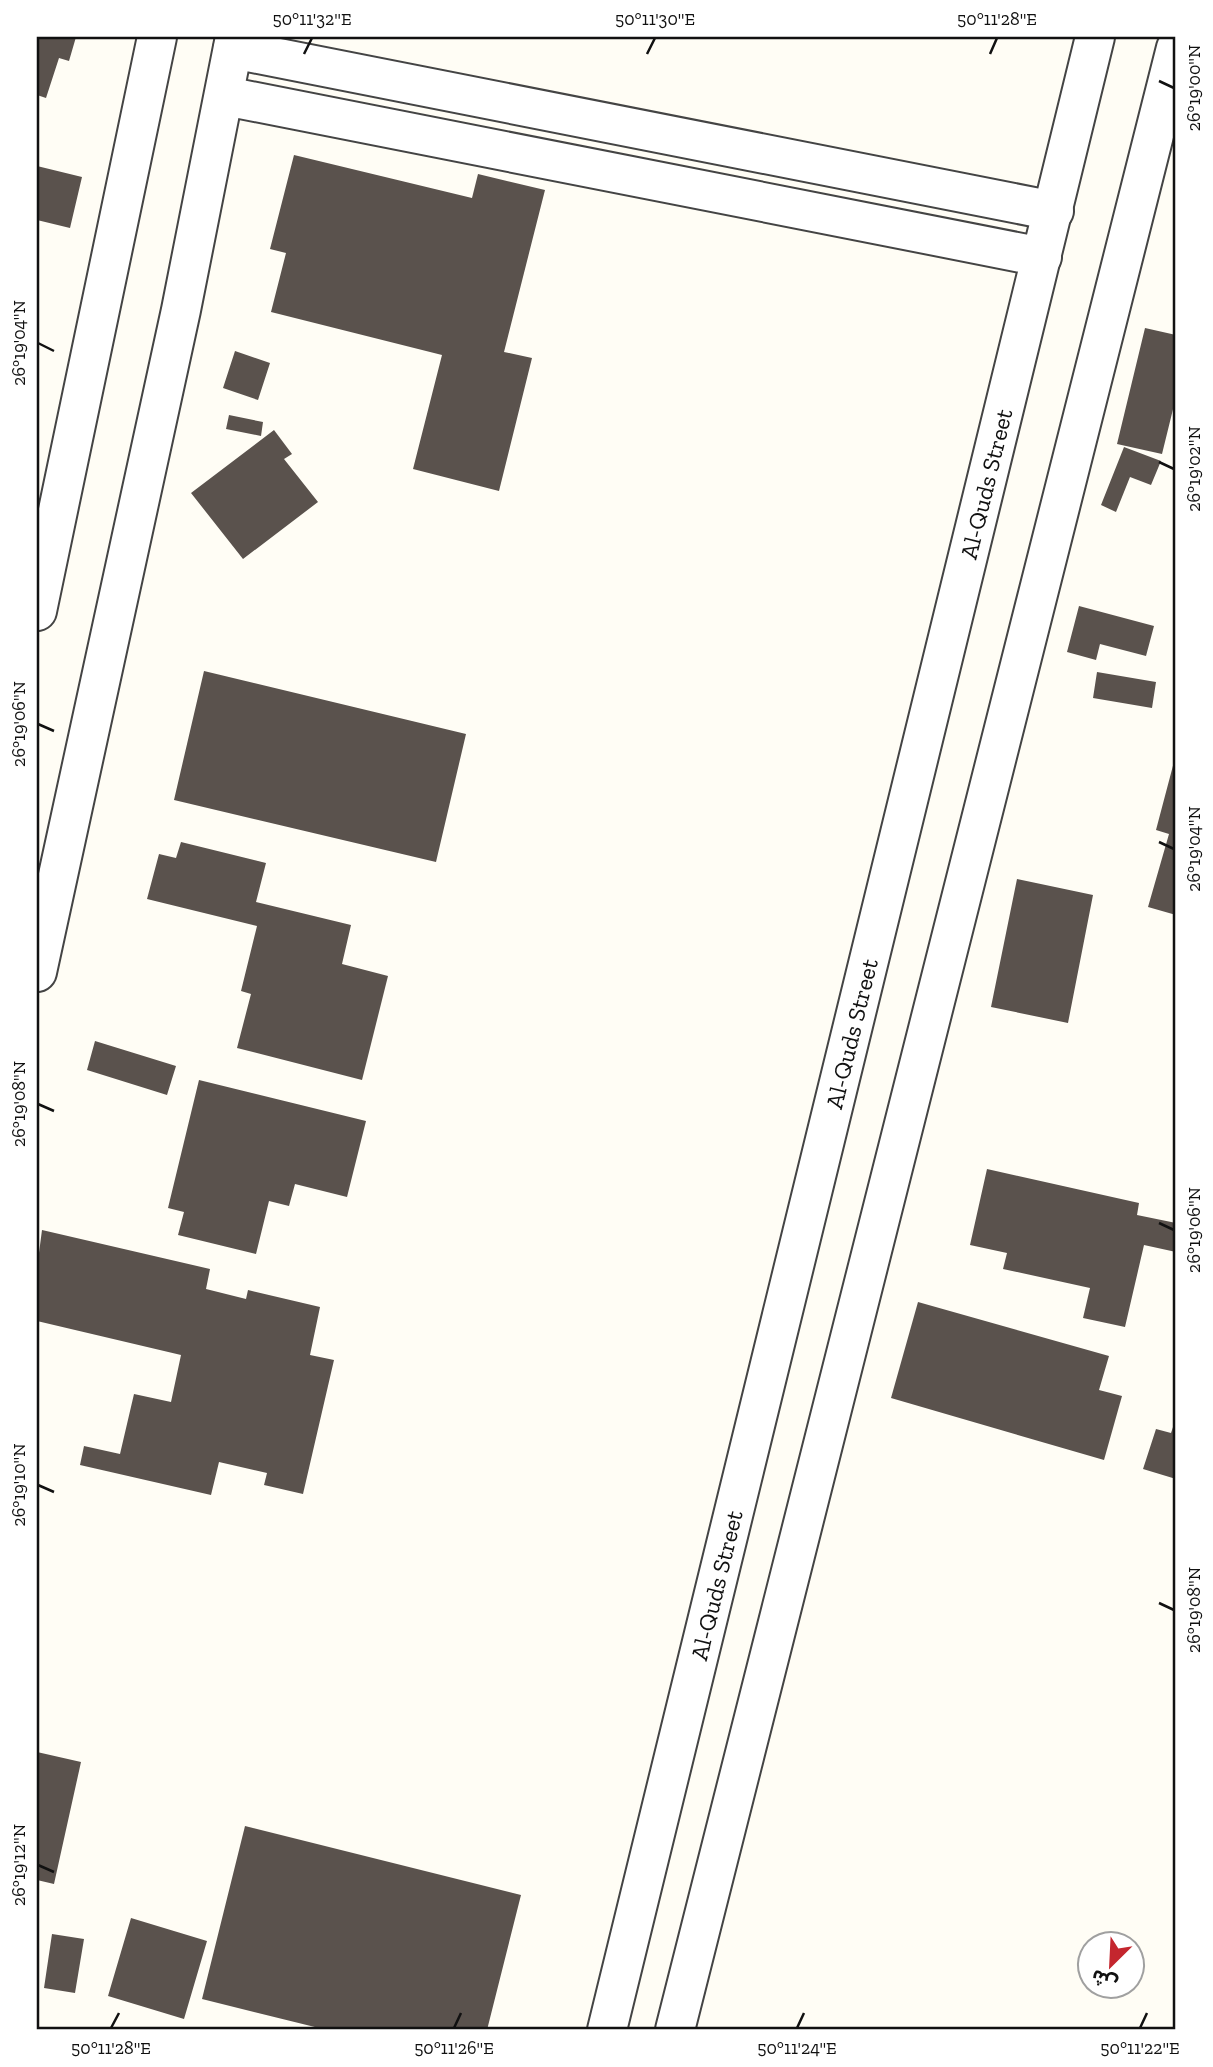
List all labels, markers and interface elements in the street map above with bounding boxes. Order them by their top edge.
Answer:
text: 50°11'32"E [273,8,351,30]
text: 50°11'30"E [615,8,695,30]
text: 50°11'28"E [957,8,1037,30]
text: 26°19'00"N [1183,45,1205,131]
text: 26°19'04"N [8,300,30,386]
street label: Al-Quds Street [953,406,1018,562]
text: 26°19'02"N [1183,426,1205,512]
text: 26°19'06"N [8,681,30,767]
text: 26°19'04"N [1183,806,1205,892]
street label: Al-Quds Street [819,955,883,1111]
text: 26°19'08"N [8,1061,30,1147]
text: 26°19'06"N [1183,1187,1205,1273]
text: 26°19'10"N [8,1443,30,1527]
street label: Al-Quds Street [684,1507,748,1663]
text: 26°19'08"N [1183,1567,1205,1653]
text: 26°19'12"N [8,1824,30,1906]
north arrow [1076,1930,1146,2000]
text: ش [1088,1964,1121,1996]
text: 50°11'28"E [71,2037,151,2059]
text: 50°11'26"E [414,2037,494,2059]
text: 50°11'24"E [757,2037,837,2059]
text: 50°11'22"E [1100,2037,1180,2059]

